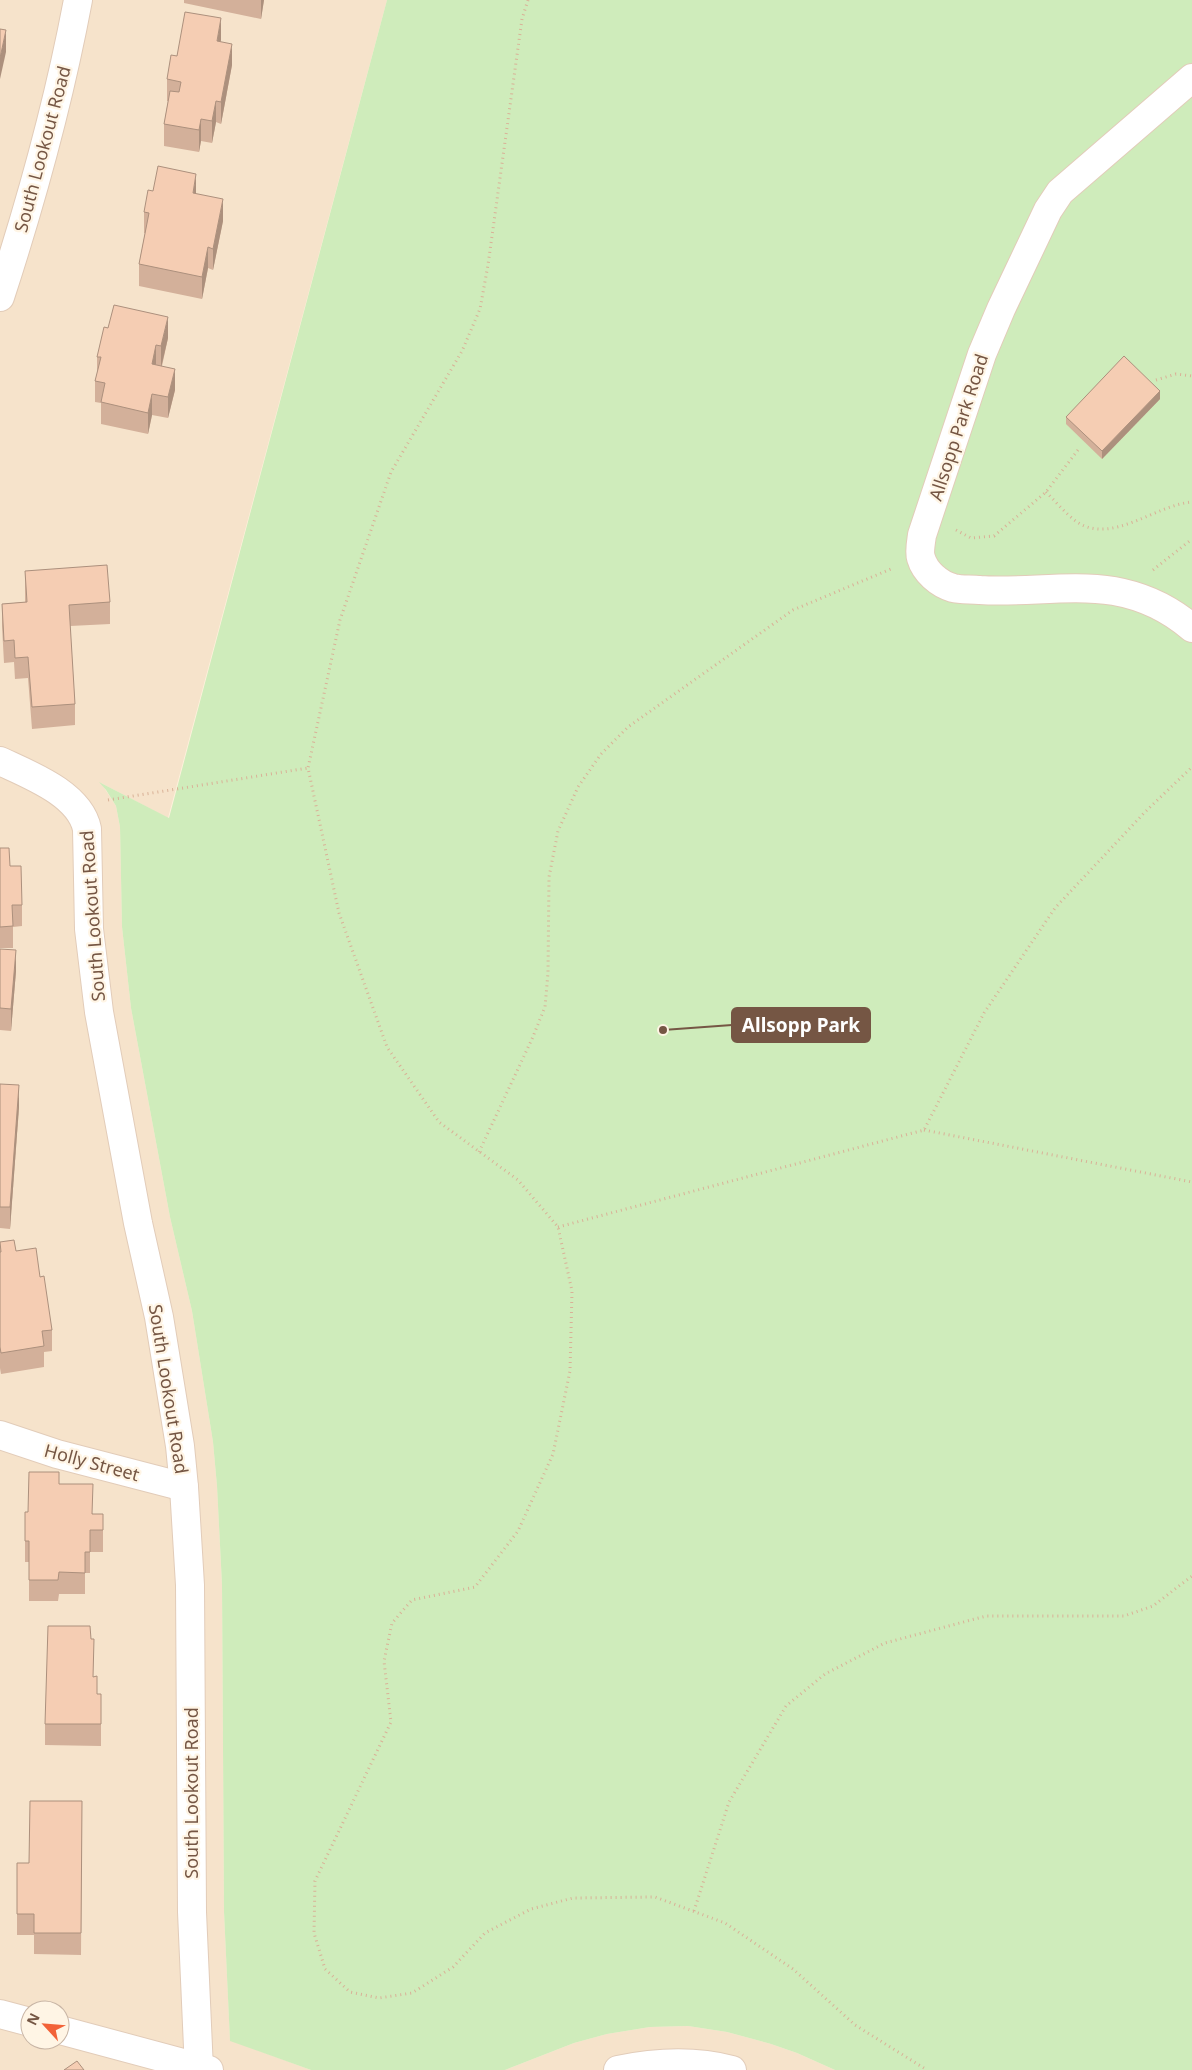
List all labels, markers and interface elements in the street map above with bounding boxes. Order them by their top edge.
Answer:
street label: South Lookout Road [8,63,76,235]
street label: Allsopp Park Road [923,350,993,504]
street label: South Lookout Road [74,830,110,1002]
callout: Allsopp Park [732,1008,870,1042]
text: Allsopp Park [742,1012,860,1038]
street label: South Lookout Road [144,1302,194,1476]
street label: Holly Street [42,1438,143,1486]
street label: South Lookout Road [179,1707,203,1879]
north arrow [20,2000,70,2050]
text: N [22,2010,44,2028]

